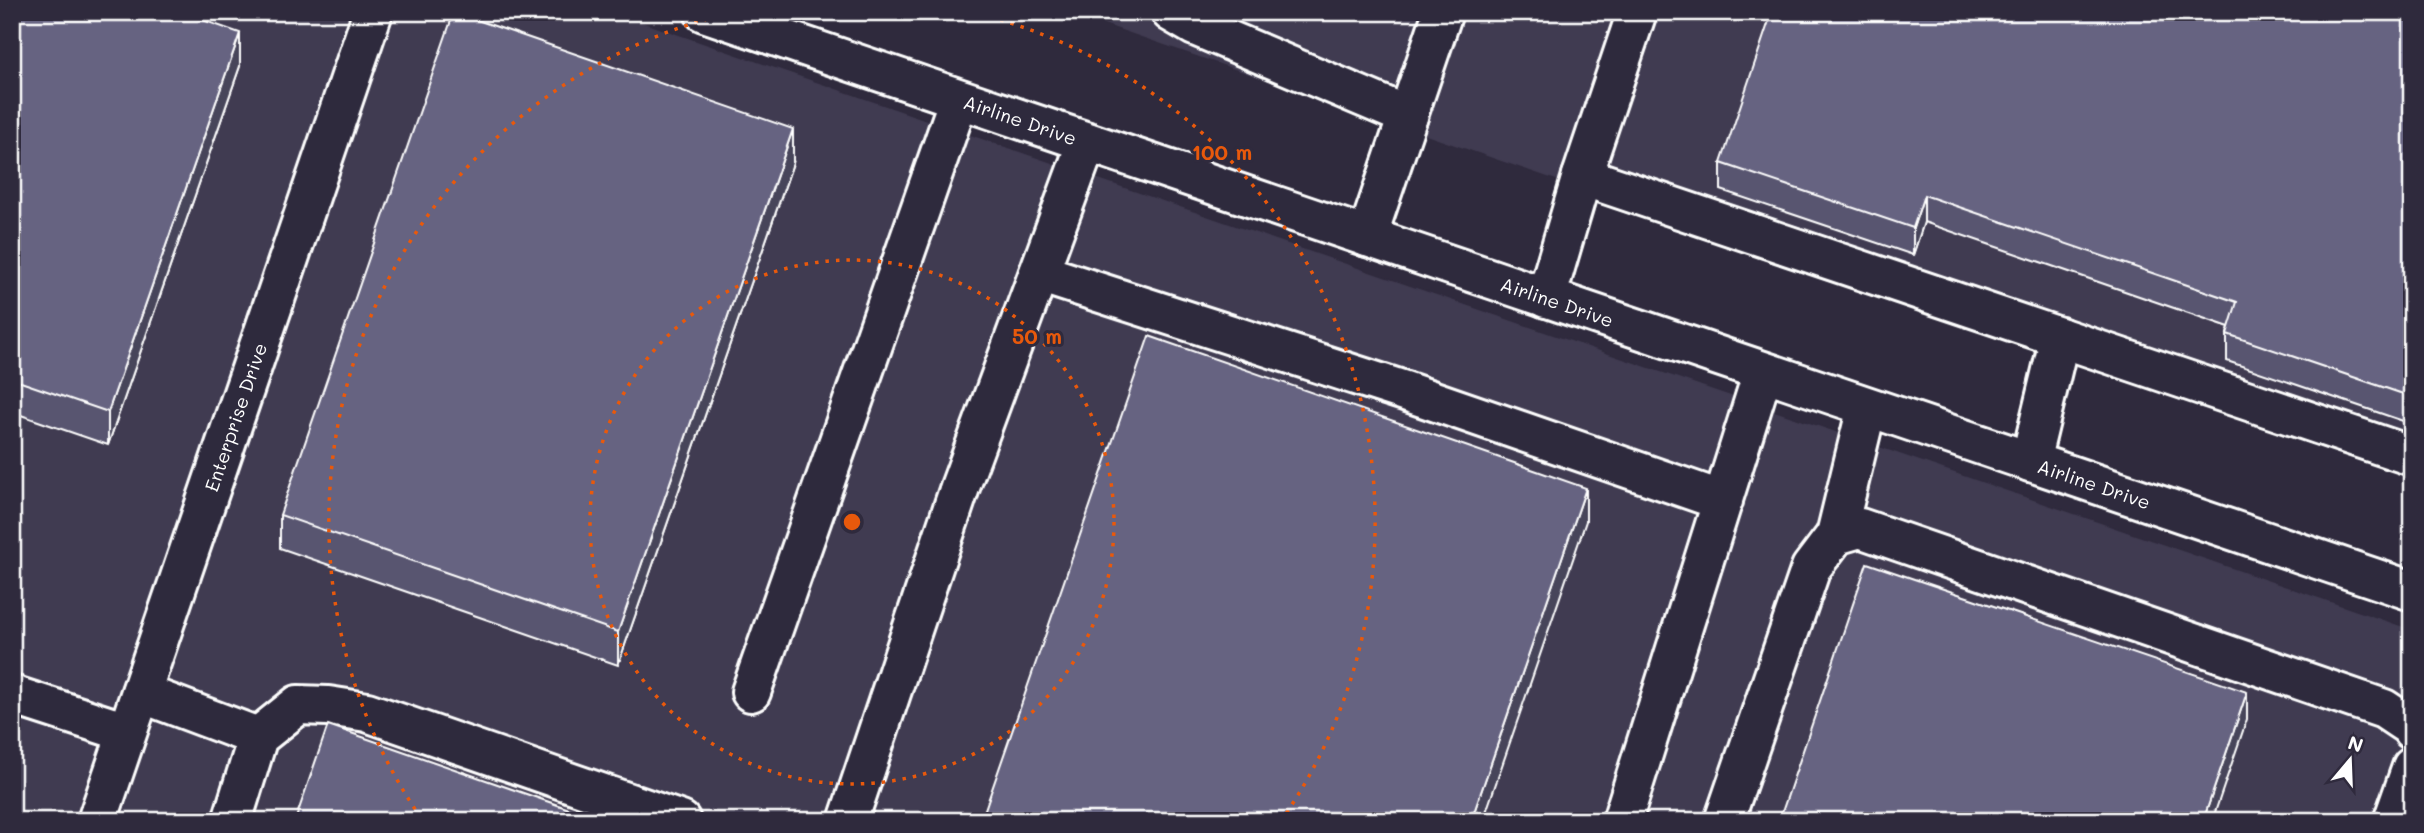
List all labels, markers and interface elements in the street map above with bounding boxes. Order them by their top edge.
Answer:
street label: Airline Drive [961,88,1080,150]
text: 100 m [1192,138,1252,165]
street label: Airline Drive [1498,271,1617,332]
text: 50 m [1012,322,1062,349]
street label: Enterprise Drive [198,339,272,495]
street label: Airline Drive [2034,453,2154,514]
centre of rings [840,510,864,534]
north arrow [2316,724,2386,794]
text: N [2345,729,2367,758]

